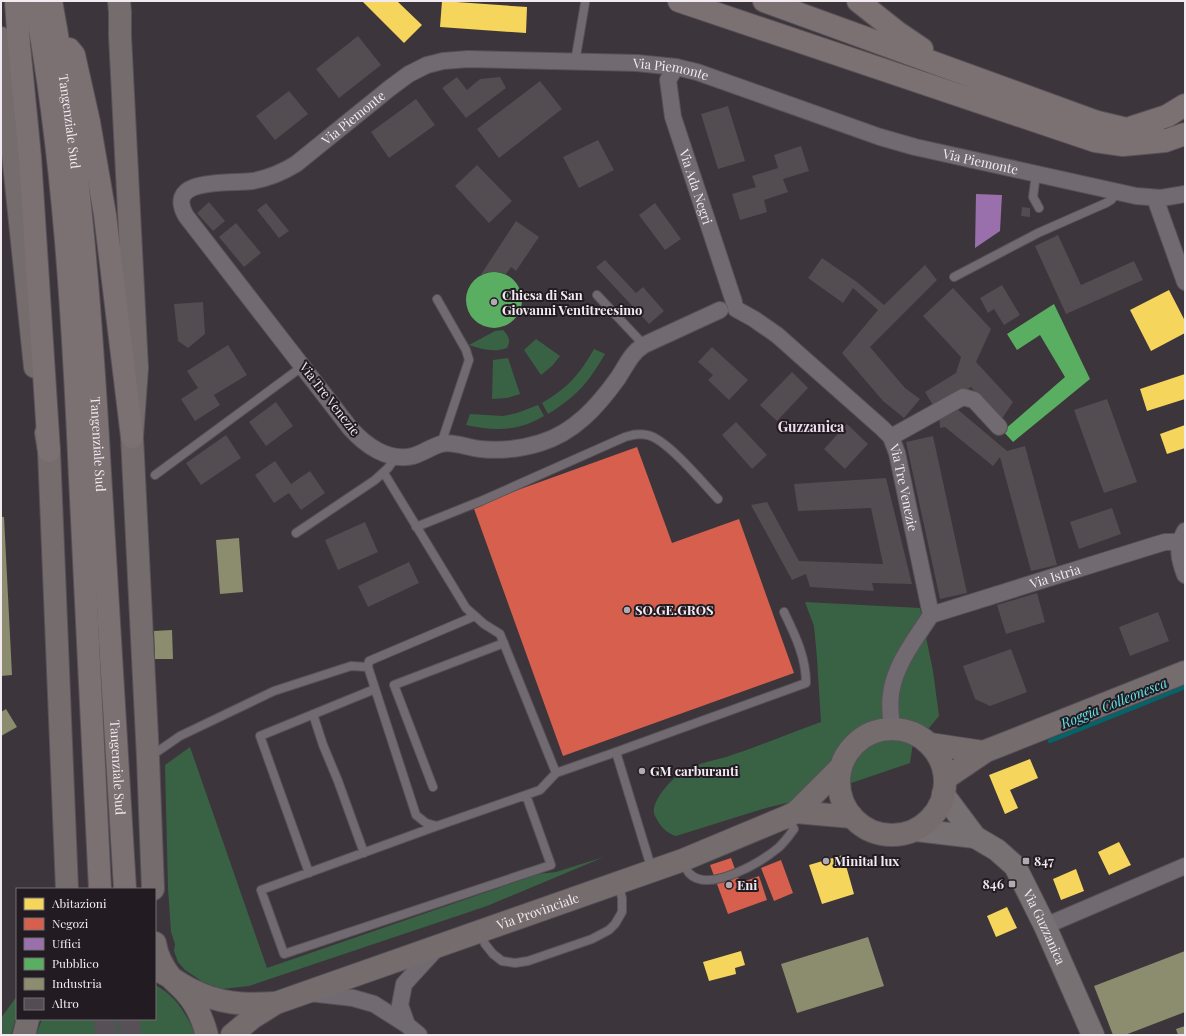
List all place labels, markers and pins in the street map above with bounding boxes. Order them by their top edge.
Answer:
place label: Chiesa di San Giovanni Ventitreesimo [502,286,642,318]
marker: Chiesa di San Giovanni Ventitreesimo [489,297,499,307]
place label: SO.GE.GROS [635,601,714,618]
marker: SO.GE.GROS [622,605,632,615]
place label: GM carburanti [650,762,739,779]
marker: GM carburanti [637,766,647,776]
place label: Minital lux [834,852,899,869]
place label: 847 [1034,852,1054,869]
marker: Minital lux [821,856,831,866]
marker: 847 [1021,856,1031,866]
place label: 846 [983,875,1004,892]
place label: Eni [737,876,757,893]
marker: 846 [1007,879,1017,889]
marker: Eni [724,880,734,890]

